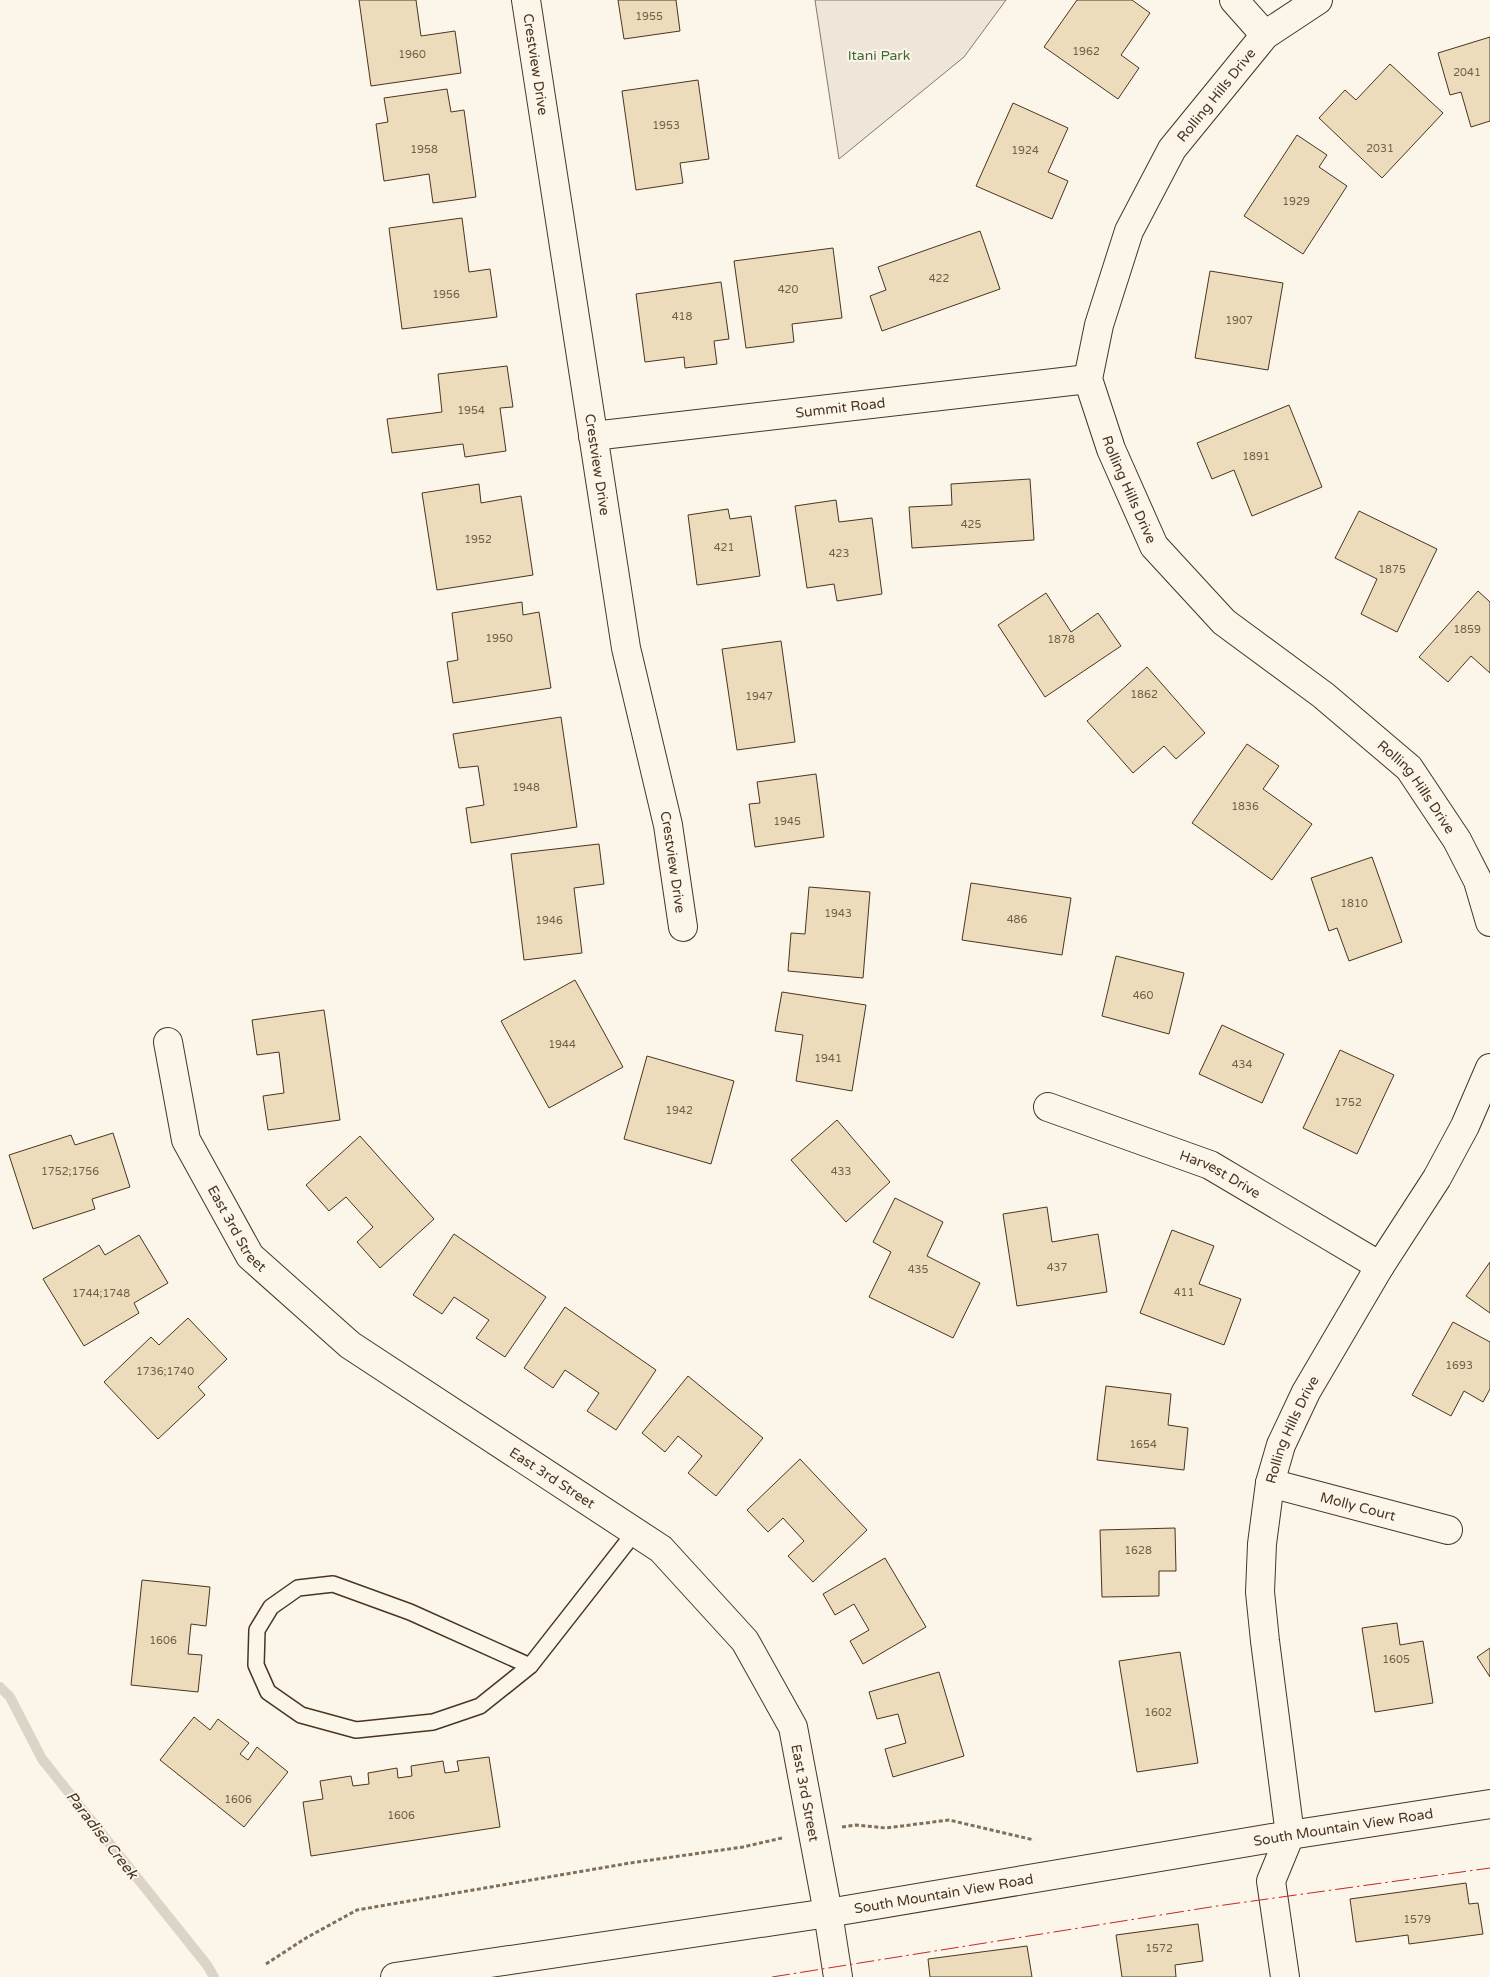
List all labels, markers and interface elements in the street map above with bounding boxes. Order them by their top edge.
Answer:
house number: 1955 [635,10,663,23]
street label: Crestview Drive [519,12,552,116]
house number: 1962 [1072,45,1100,58]
street label: Rolling Hills Drive [1173,45,1259,146]
park label: Itani Park [848,47,911,64]
house number: 1960 [398,48,426,61]
house number: 2041 [1453,66,1481,79]
house number: 1953 [652,119,680,132]
house number: 2031 [1366,142,1394,155]
house number: 1958 [410,143,438,156]
house number: 1924 [1011,144,1039,157]
house number: 1929 [1282,195,1310,208]
house number: 422 [929,272,949,285]
house number: 420 [778,283,798,296]
house number: 1956 [432,288,460,301]
house number: 418 [672,310,692,323]
house number: 1907 [1225,314,1253,327]
street label: Summit Road [795,394,886,422]
house number: 1954 [457,404,485,417]
street label: Crestview Drive [581,413,613,517]
street label: Rolling Hills Drive [1098,434,1160,546]
house number: 1891 [1242,450,1270,463]
house number: 425 [961,518,981,531]
house number: 1952 [464,533,492,546]
house number: 421 [714,541,734,554]
house number: 423 [829,547,849,560]
house number: 1875 [1378,563,1406,576]
house number: 1859 [1453,623,1481,636]
house number: 1950 [485,632,513,645]
house number: 1878 [1047,633,1075,646]
house number: 1862 [1130,688,1158,701]
house number: 1947 [745,690,773,703]
street label: Rolling Hills Drive [1374,737,1458,837]
house number: 1948 [512,781,540,794]
house number: 1836 [1231,800,1259,813]
street label: Crestview Drive [656,810,689,914]
house number: 1945 [773,815,801,828]
house number: 1810 [1340,897,1368,910]
house number: 1943 [824,907,852,920]
house number: 486 [1007,913,1027,926]
house number: 1946 [535,914,563,927]
house number: 460 [1133,989,1153,1002]
house number: 1944 [548,1038,576,1051]
house number: 1941 [814,1052,842,1065]
house number: 434 [1232,1058,1252,1071]
house number: 1752 [1334,1096,1362,1109]
house number: 1942 [665,1104,693,1117]
street label: Harvest Drive [1177,1147,1264,1202]
house number: 1752;1756 [41,1165,99,1178]
house number: 433 [831,1165,851,1178]
street label: East 3rd Street [204,1182,270,1276]
house number: 437 [1047,1261,1067,1274]
house number: 435 [908,1263,928,1276]
house number: 411 [1174,1286,1194,1299]
house number: 1744;1748 [72,1287,130,1300]
house number: 1693 [1445,1359,1473,1372]
house number: 1736;1740 [136,1365,194,1378]
street label: Rolling Hills Drive [1262,1373,1323,1486]
house number: 1654 [1129,1438,1157,1451]
street label: East 3rd Street [506,1444,599,1513]
street label: Molly Court [1318,1489,1398,1525]
house number: 1628 [1124,1544,1152,1557]
house number: 1606 [149,1634,177,1647]
house number: 1605 [1382,1653,1410,1666]
house number: 1602 [1144,1706,1172,1719]
street label: East 3rd Street [787,1743,823,1844]
water label: Paradise Creek [62,1788,143,1884]
house number: 1606 [224,1793,252,1806]
street label: South Mountain View Road [1252,1805,1434,1850]
house number: 1606 [387,1809,415,1822]
street label: South Mountain View Road [853,1870,1035,1917]
house number: 1579 [1403,1913,1431,1926]
house number: 1572 [1145,1942,1173,1955]

